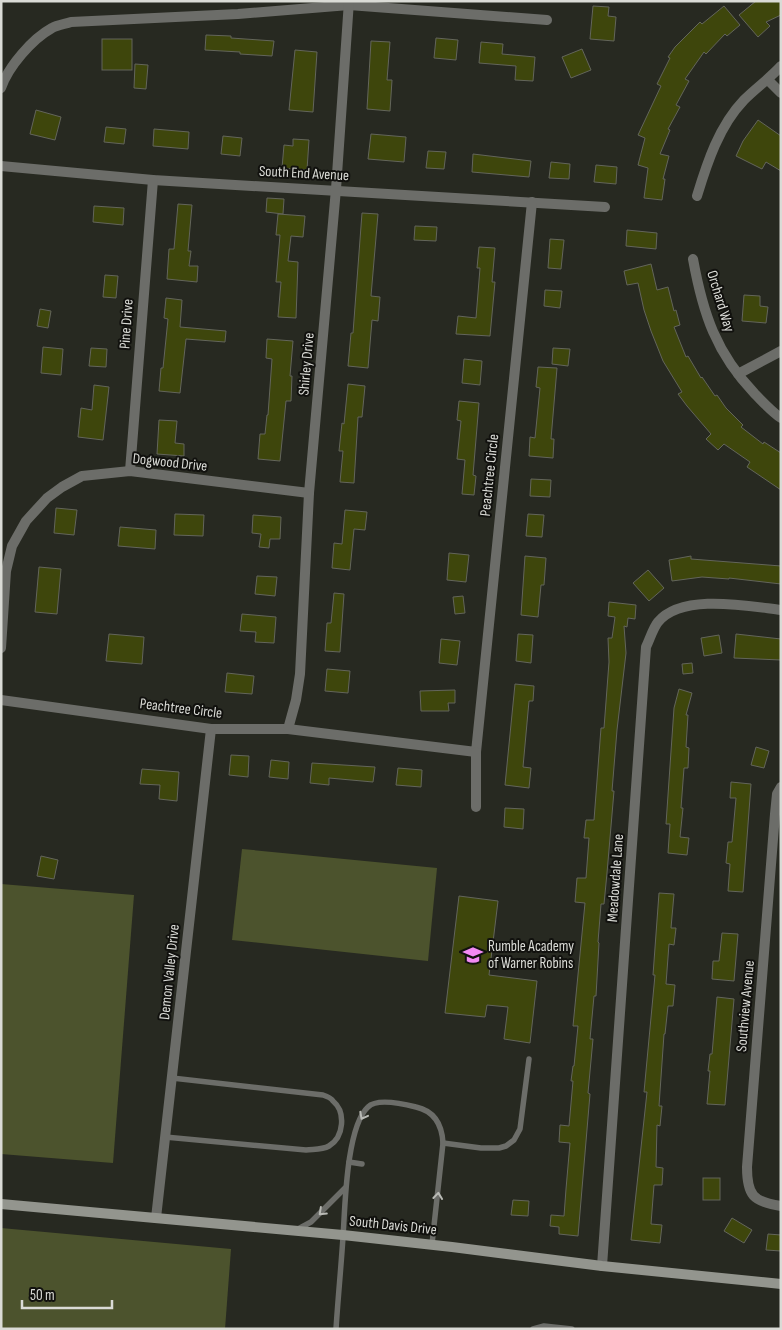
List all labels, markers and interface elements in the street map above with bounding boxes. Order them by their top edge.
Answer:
street label: South End Avenue [258,162,350,185]
street label: Orchard Way [702,268,739,334]
street label: Pine Drive [115,298,138,350]
street label: Shirley Drive [294,332,319,396]
street label: Peachtree Circle [476,433,503,517]
street label: Dogwood Drive [132,449,208,476]
street label: Peachtree Circle [139,694,223,723]
street label: Meadowdale Lane [603,833,628,923]
street label: Demon Valley Drive [155,923,184,1021]
place label: Rumble Academy of Warner Robins [488,937,574,973]
school or university icon: Rumble Academy of Warner Robins [462,944,484,966]
street label: Southview Avenue [732,959,759,1053]
one-way arrow [359,1110,369,1119]
one-way arrow [432,1192,443,1200]
one-way arrow [319,1206,328,1215]
street label: South Davis Drive [348,1211,438,1240]
scale bar [22,1278,112,1310]
text: 50 m [30,1286,55,1305]

